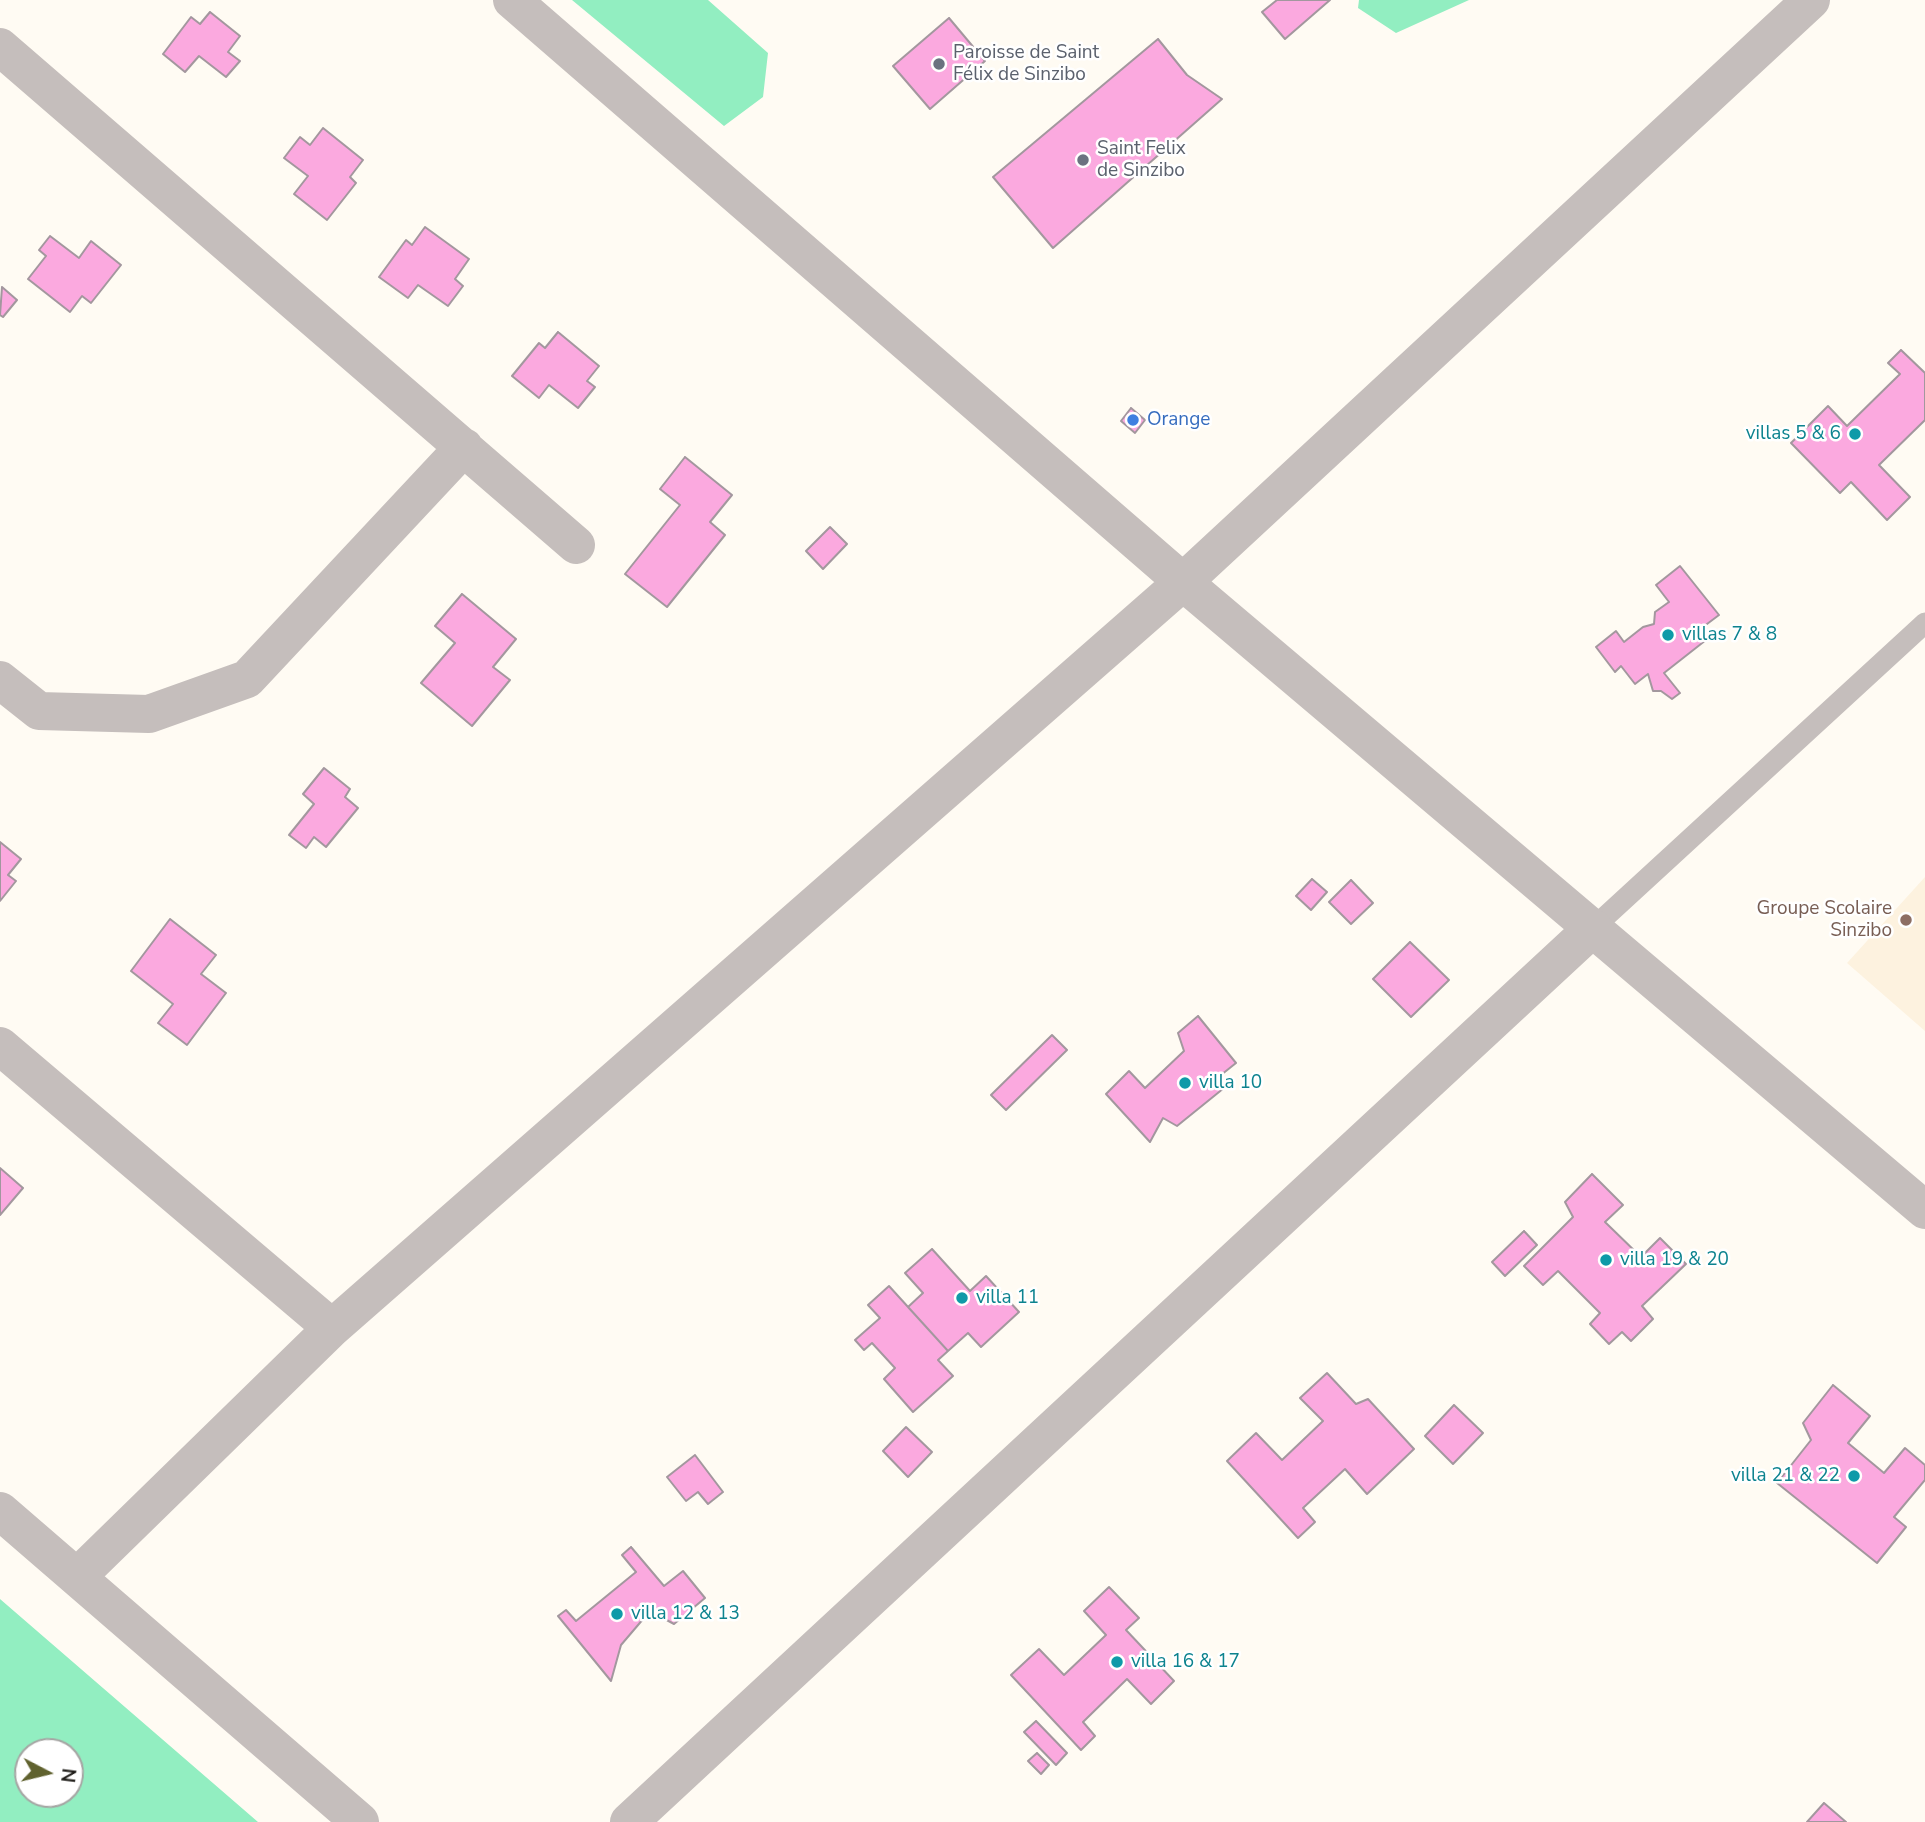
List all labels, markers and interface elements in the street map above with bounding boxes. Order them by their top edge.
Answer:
place label: Paroisse de Saint Félix de Sinzibo [953,42,1099,86]
marker: Paroisse de Saint Félix de Sinzibo [931,56,947,72]
place label: Saint Felix de Sinzibo [1097,138,1186,182]
marker: Saint Felix de Sinzibo [1075,152,1091,168]
place label: Orange [1147,409,1210,431]
marker: Orange [1125,412,1141,428]
place label: villas 5 & 6 [1746,423,1841,445]
marker: villas 5 & 6 [1847,426,1863,442]
place label: villas 7 & 8 [1682,624,1777,646]
marker: villas 7 & 8 [1660,627,1676,643]
place label: Groupe Scolaire Sinzibo [1756,898,1892,942]
marker: Groupe Scolaire Sinzibo [1898,912,1914,928]
place label: villa 10 [1199,1072,1262,1094]
marker: villa 10 [1177,1075,1193,1091]
place label: villa 19 & 20 [1620,1249,1729,1271]
marker: villa 19 & 20 [1598,1252,1614,1268]
place label: villa 11 [976,1287,1039,1309]
marker: villa 11 [954,1290,970,1306]
place label: villa 21 & 22 [1731,1465,1840,1487]
marker: villa 21 & 22 [1846,1468,1862,1484]
place label: villa 12 & 13 [631,1603,740,1625]
marker: villa 12 & 13 [609,1606,625,1622]
place label: villa 16 & 17 [1131,1651,1240,1673]
marker: villa 16 & 17 [1109,1654,1125,1670]
north arrow [14,1738,84,1808]
text: N [54,1767,82,1784]

